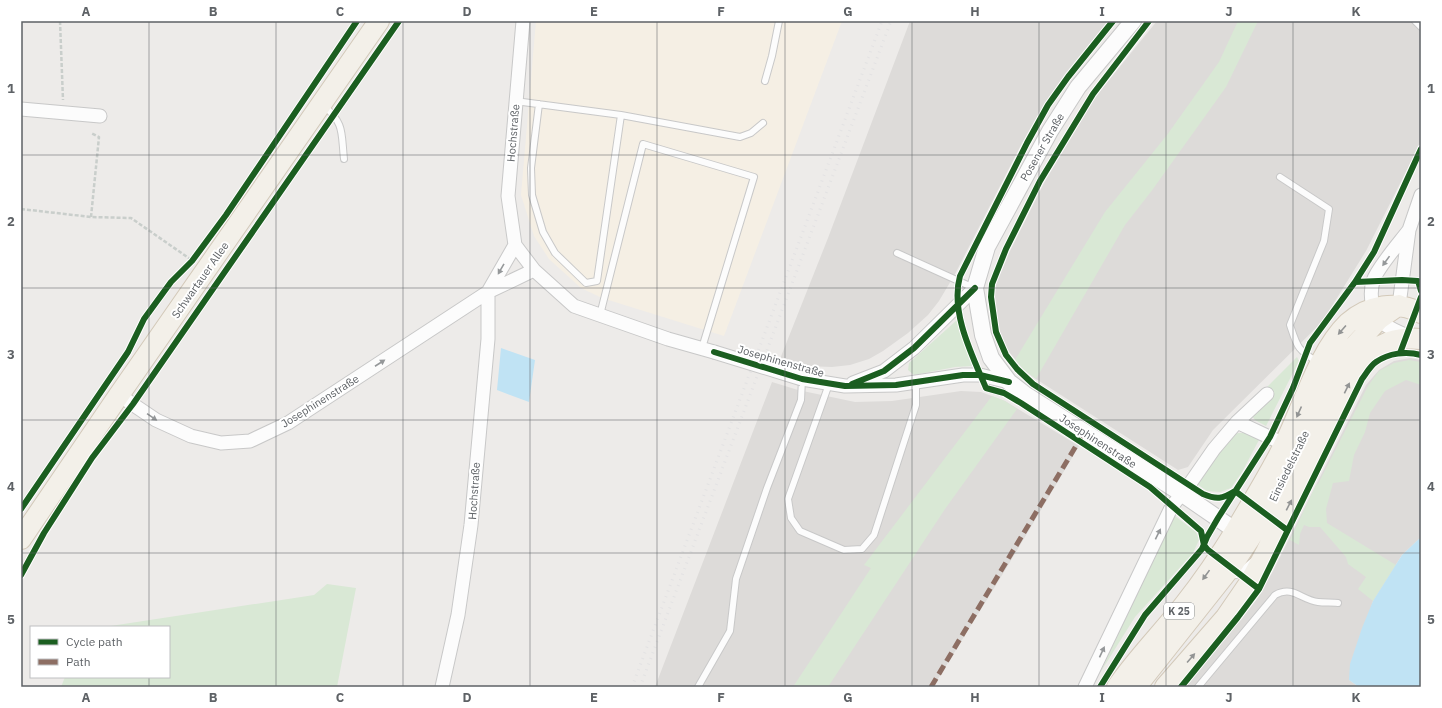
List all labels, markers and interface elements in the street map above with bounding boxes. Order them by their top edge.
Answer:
text: A [82,3,91,20]
text: B [209,3,218,20]
text: C [336,3,345,20]
text: D [462,3,472,20]
text: E [590,3,598,20]
text: F [717,3,725,20]
text: G [843,3,853,20]
text: H [970,3,980,20]
text: I [1099,3,1105,20]
text: J [1225,3,1233,20]
text: K [1351,3,1361,20]
text: 1 [7,80,15,97]
text: 1 [1427,80,1435,97]
street label: Hochstraße [504,104,522,162]
street label: Posener Straße [1017,111,1067,183]
text: 2 [7,213,15,230]
text: 2 [1427,213,1435,230]
street label: Schwartauer Allee [168,239,232,321]
one-way arrow [1382,256,1390,267]
one-way arrow [498,263,505,275]
one-way arrow [1338,326,1347,335]
street label: Josephinenstraße [736,342,826,380]
text: 3 [7,346,15,363]
text: 3 [1427,346,1435,363]
one-way arrow [375,359,385,367]
street label: Josephinenstraße [278,371,362,431]
one-way arrow [1344,382,1350,394]
one-way arrow [1296,407,1302,418]
street label: Josephinenstraße [1057,411,1139,471]
one-way arrow [146,413,157,421]
street label: Einsiedelstraße [1266,428,1312,504]
street label: Hochstraße [465,462,483,520]
text: 4 [7,478,15,495]
text: 4 [1427,478,1435,495]
one-way arrow [1286,499,1292,510]
one-way arrow [1155,529,1161,540]
one-way arrow [1202,569,1210,580]
road number: K 25 [1164,603,1194,619]
text: 5 [7,611,15,628]
text: 5 [1427,611,1435,628]
legend [30,626,170,678]
text: Cycle path [66,634,123,649]
one-way arrow [1099,646,1105,658]
one-way arrow [1186,653,1195,663]
text: Path [66,654,91,669]
text: A [82,689,91,706]
text: B [209,689,218,706]
text: C [336,689,345,706]
text: D [462,689,472,706]
text: E [590,689,598,706]
text: F [717,689,725,706]
text: G [843,689,853,706]
text: H [970,689,980,706]
text: I [1099,689,1105,706]
text: J [1225,689,1233,706]
text: K [1351,689,1361,706]

